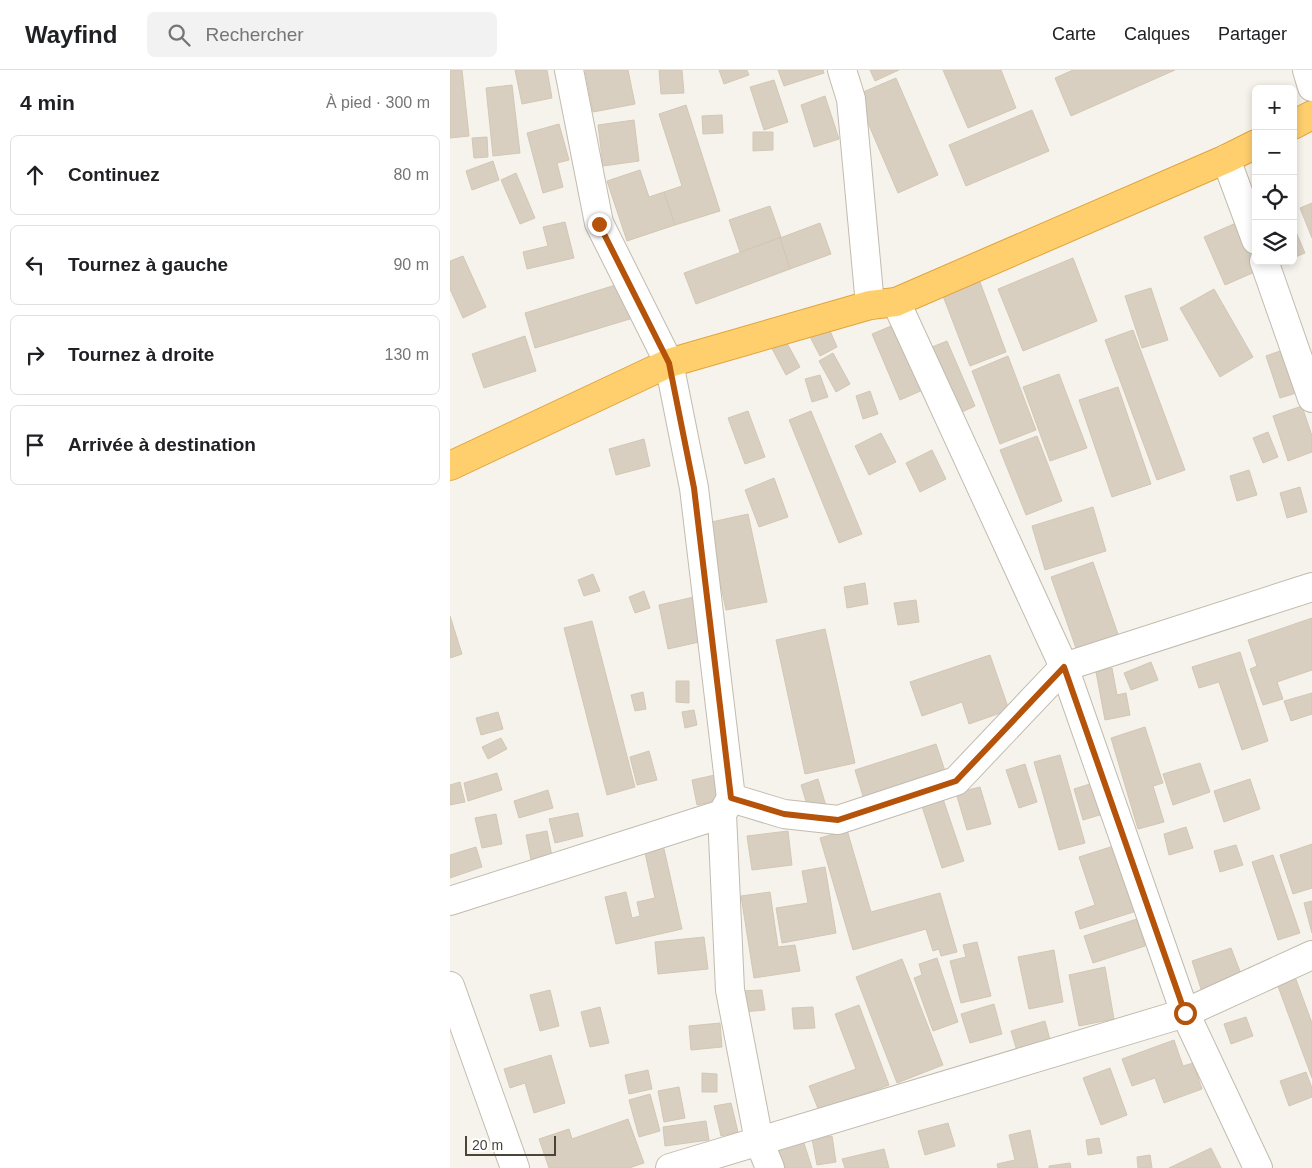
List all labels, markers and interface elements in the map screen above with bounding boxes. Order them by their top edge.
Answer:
search box [147,12,497,57]
text: Wayfind [25,21,117,48]
icon: search [165,21,193,49]
text: Rechercher [205,24,304,45]
text: Carte [1052,24,1096,44]
text: Calques [1124,24,1190,44]
text: Partager [1218,24,1287,44]
map controls [1252,85,1297,265]
button: + [1252,85,1297,130]
text: 4 min [20,91,75,114]
text: À pied · 300 m [326,94,430,111]
button: − [1252,130,1297,175]
icon: ahead [21,161,49,189]
text: Continuez [68,164,160,185]
text: 80 m [393,166,429,183]
button: locate [1252,175,1297,220]
route end [588,213,611,236]
button: layers [1252,220,1297,265]
icon: left [21,251,49,279]
text: Tournez à gauche [68,254,228,275]
text: 90 m [393,256,429,273]
icon: right [21,341,49,369]
text: Tournez à droite [68,344,214,365]
text: 130 m [385,346,429,363]
icon: arrive [21,431,49,459]
text: Arrivée à destination [68,434,256,455]
route start [1174,1002,1197,1025]
scale bar [465,1133,556,1156]
text: 20 m [472,1137,503,1153]

